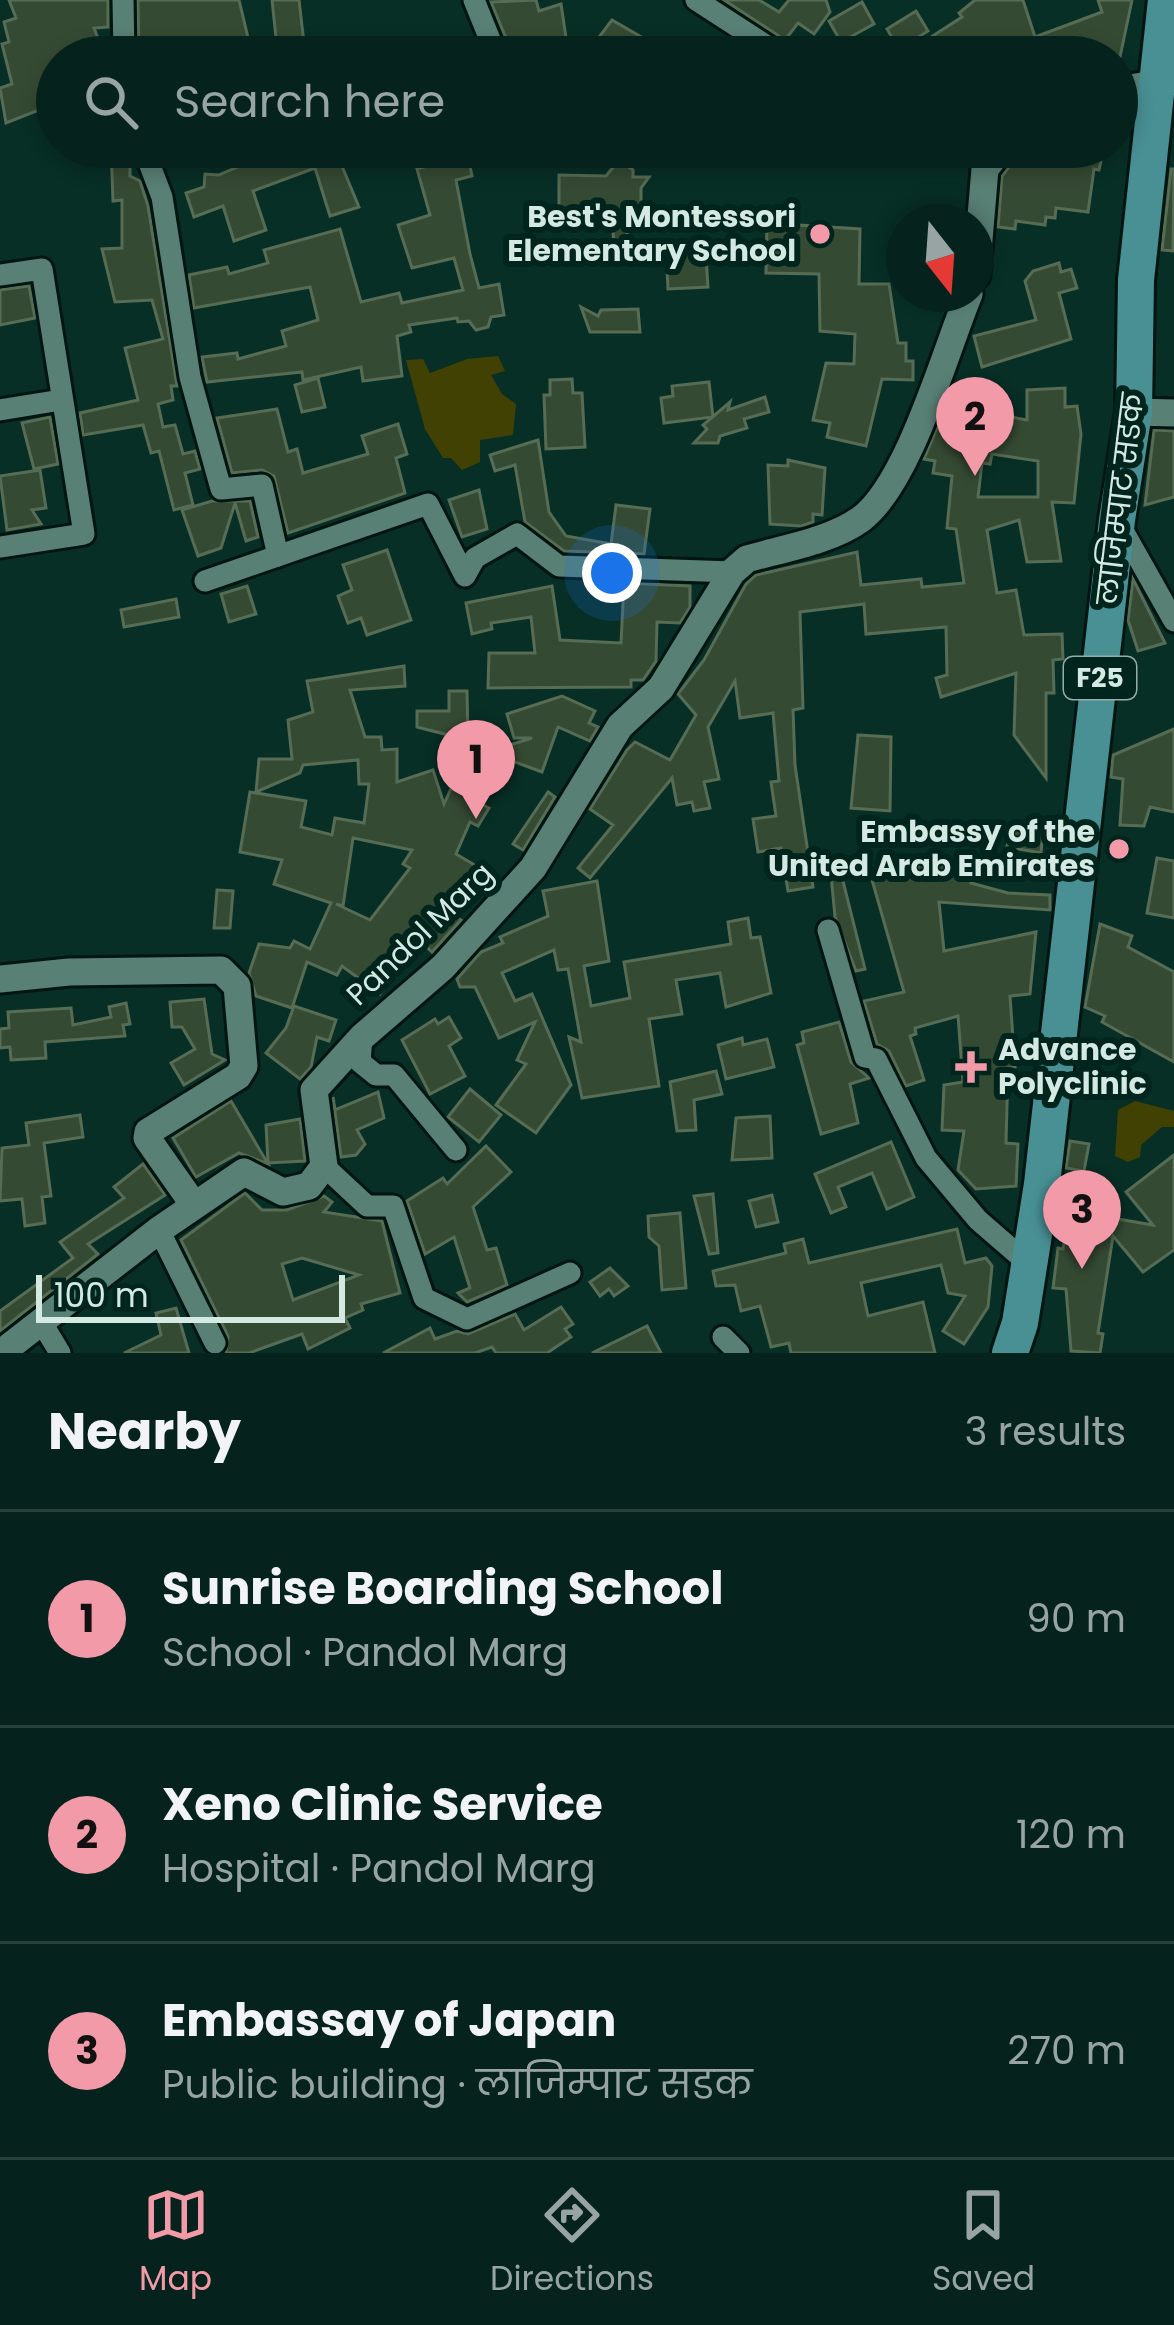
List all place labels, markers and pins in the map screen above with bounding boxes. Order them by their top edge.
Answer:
place label: Best's Montessori Elementary School [507,195,796,272]
marker: Best's Montessori Elementary School [807,221,833,247]
pin: 2 [936,377,1014,476]
pin: 1 [437,720,515,819]
place label: Embassy of the United Arab Emirates [768,810,1095,887]
marker: Embassy of the United Arab Emirates [1106,836,1132,862]
place label: Advance Polyclinic [998,1028,1147,1105]
marker: Advance Polyclinic [955,1051,987,1083]
pin: 3 [1043,1170,1121,1269]

